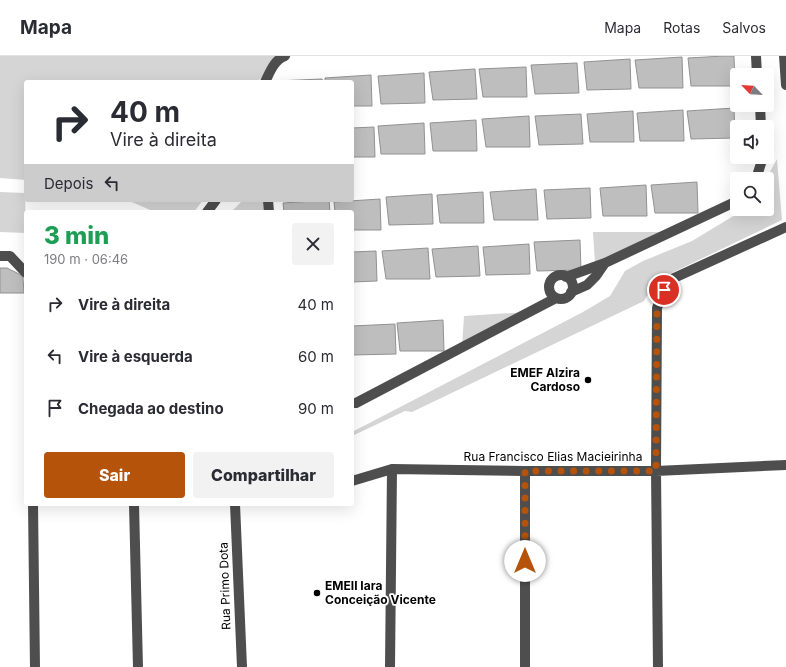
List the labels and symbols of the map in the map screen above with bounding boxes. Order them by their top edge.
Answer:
north arrow [730,68,774,112]
pin [647,273,681,307]
place label: EMEF Alzira Cardoso [510,365,580,394]
marker: EMEF Alzira Cardoso [583,375,593,385]
street label: Rua Francisco Elias Macieirinha [464,449,642,464]
position arrow [504,540,546,582]
street label: Rua Primo Dota [215,542,234,630]
place label: EMEII Iara Conceição Vicente [325,578,436,607]
marker: EMEII Iara Conceição Vicente [312,588,322,598]

